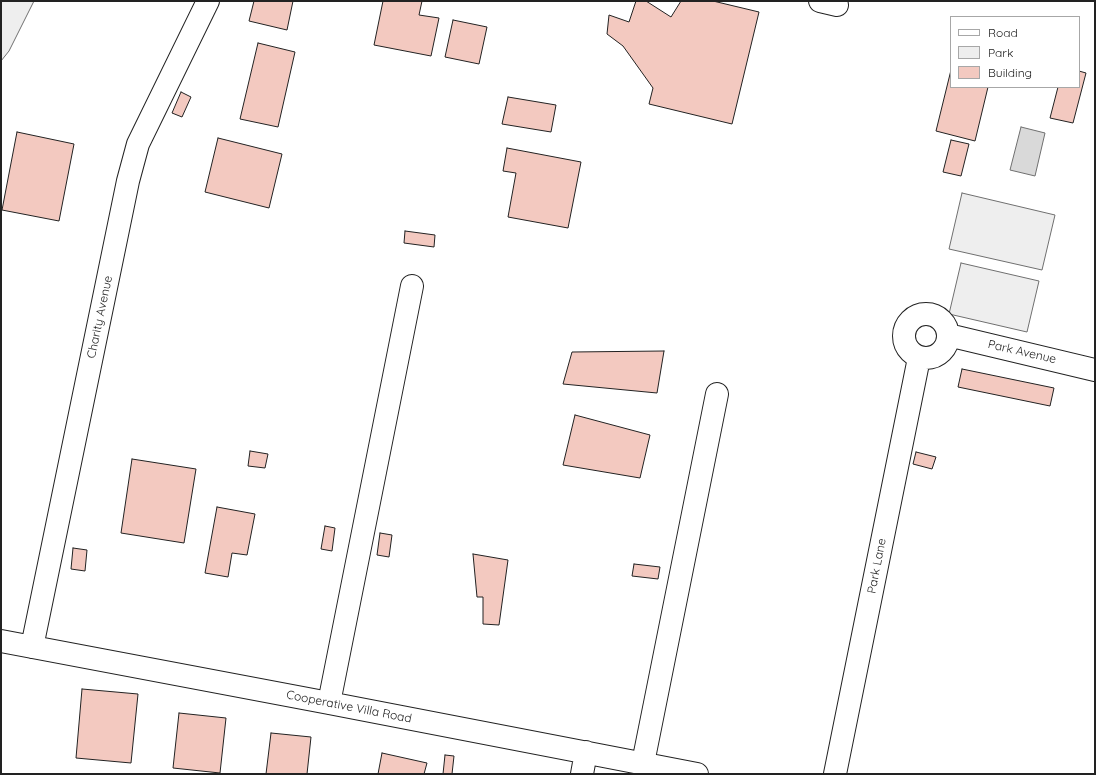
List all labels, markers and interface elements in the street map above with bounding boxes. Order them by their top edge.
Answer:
legend [950,16,1080,88]
text: Road [988,25,1018,40]
text: Park [988,45,1013,60]
text: Building [988,65,1032,80]
street label: Charity Avenue [84,274,116,360]
street label: Park Avenue [986,337,1058,367]
street label: Park Lane [865,537,889,595]
street label: Cooperative Villa Road [285,688,413,726]

